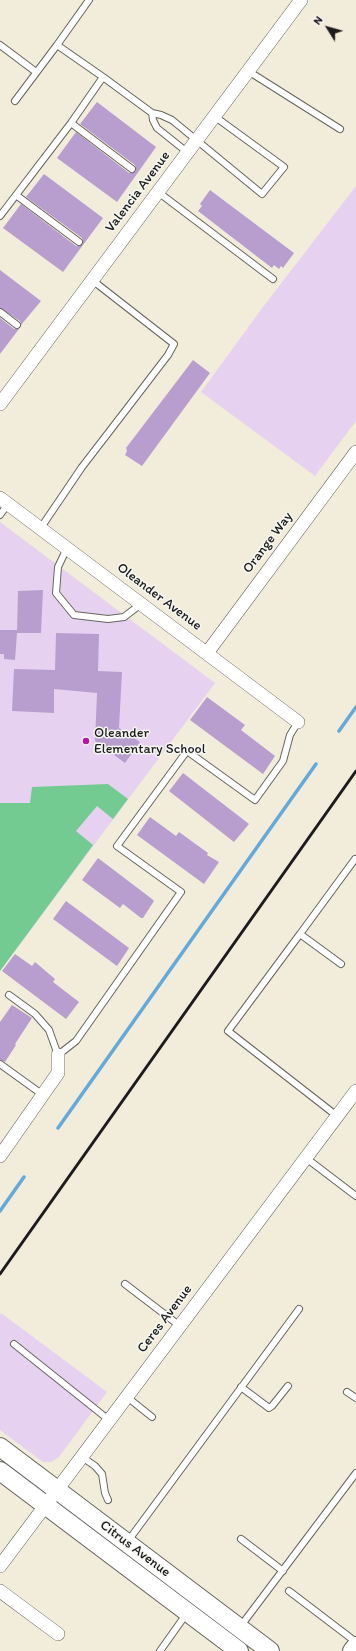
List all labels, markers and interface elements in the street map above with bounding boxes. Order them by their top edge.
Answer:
north arrow [308,8,348,48]
text: N [311,14,325,27]
street label: Valencia Avenue [102,148,174,236]
street label: Orange Way [239,509,297,577]
street label: Oleander Avenue [113,560,205,634]
place label: Oleander Elementary School [94,725,206,758]
marker: Oleander Elementary School [81,736,91,746]
street label: Ceres Avenue [134,1282,196,1356]
street label: Citrus Avenue [96,1517,174,1581]

